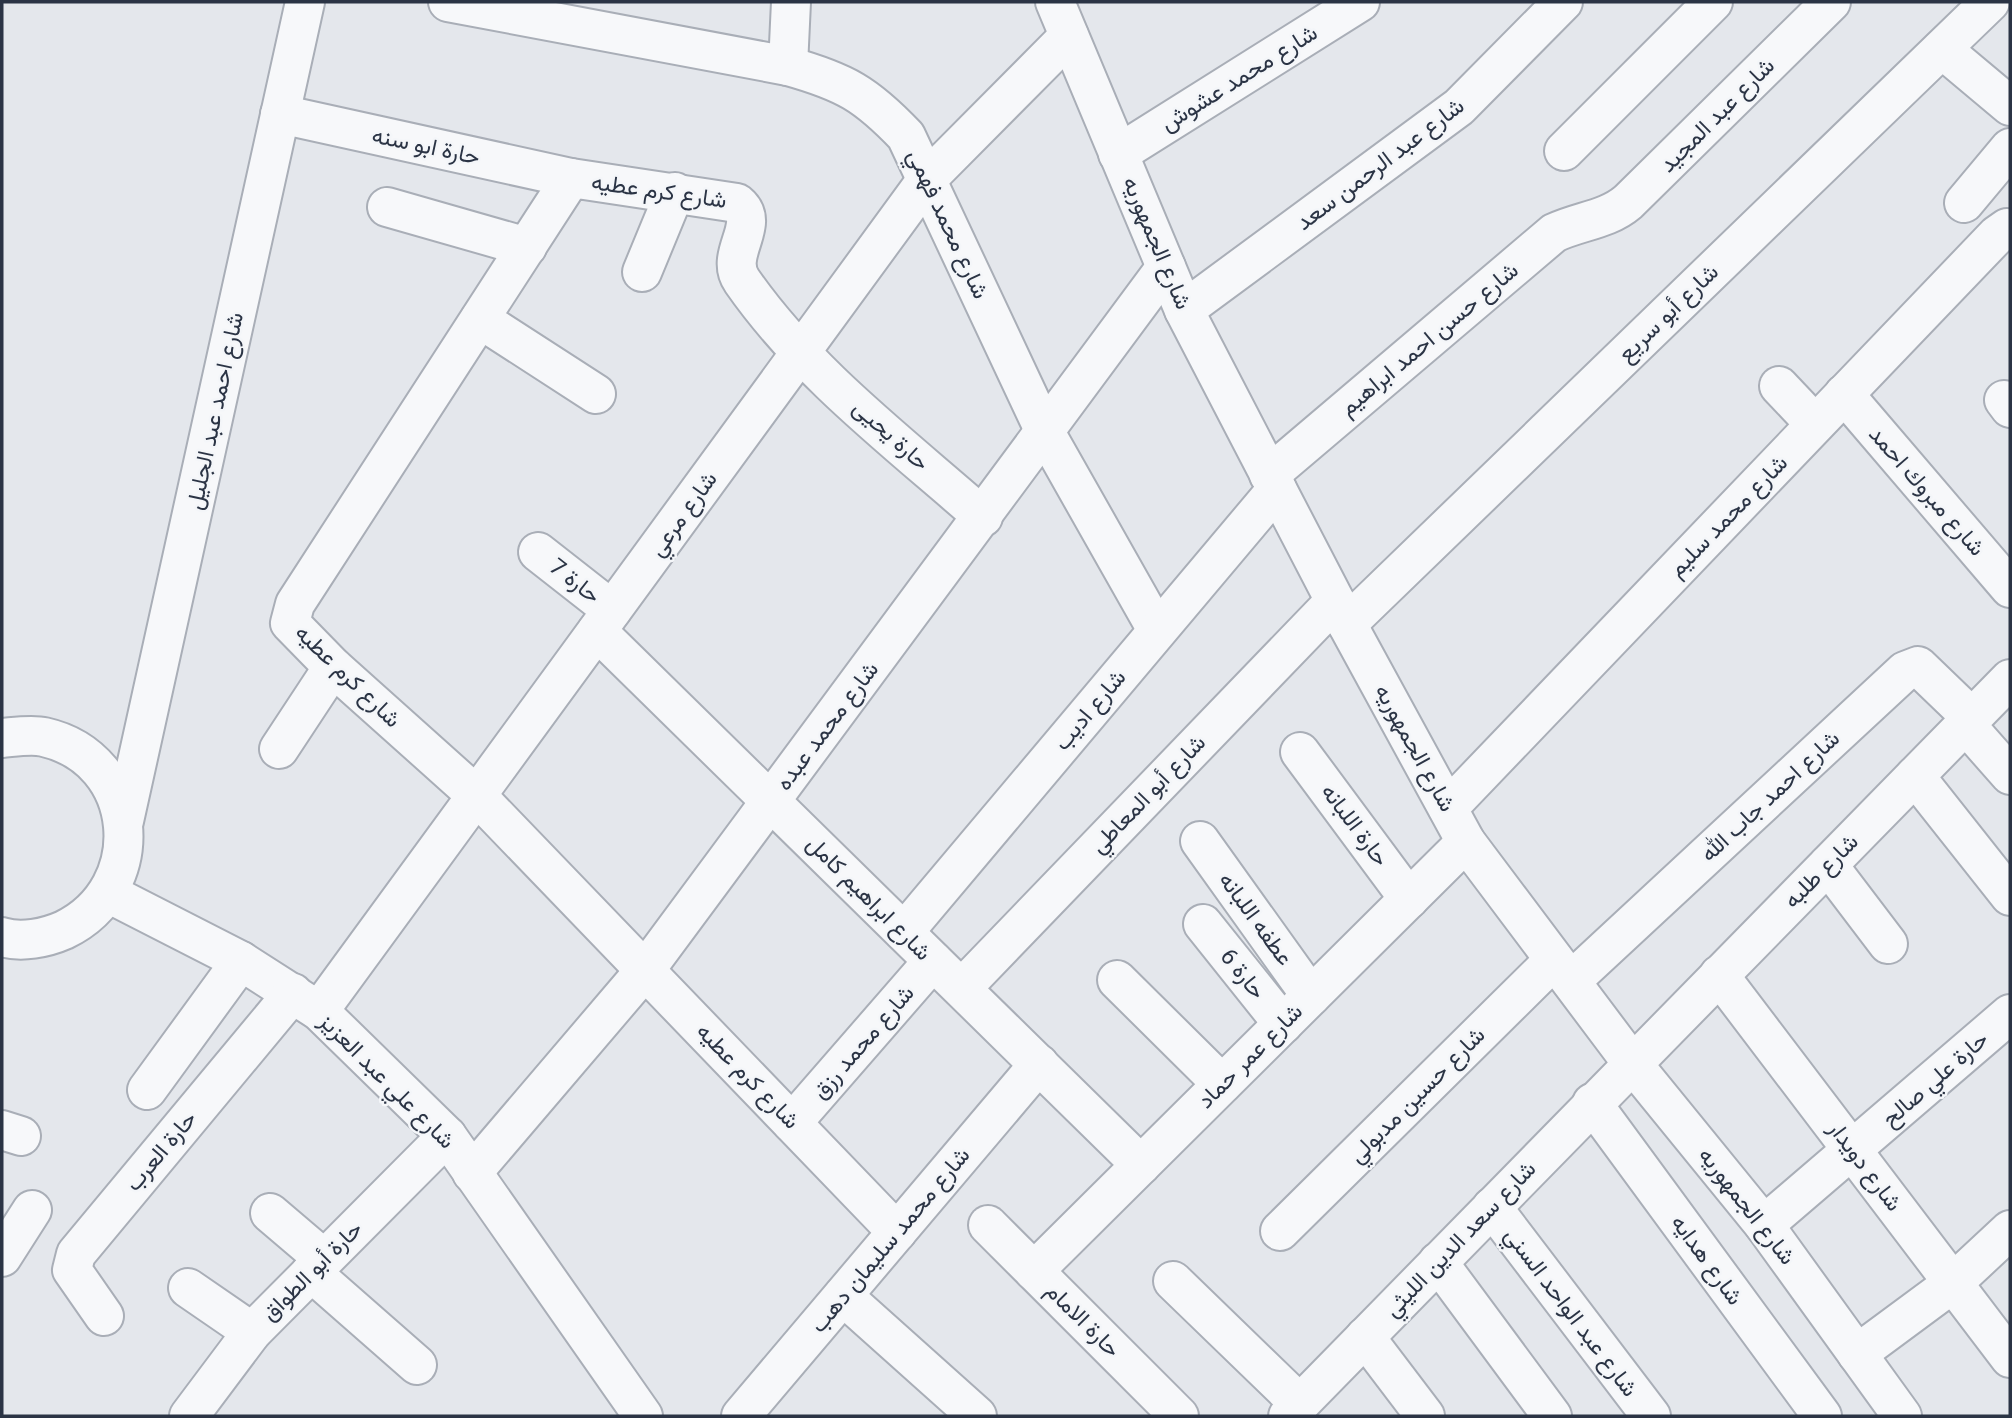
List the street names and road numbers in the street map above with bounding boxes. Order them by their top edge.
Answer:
street label: شارع محمد عشوش [1156,19,1323,139]
street label: شارع عبد المجيد [1654,52,1781,179]
street label: شارع عبد الرحمن سعد [1291,92,1471,238]
street label: حارة ابو سنه [369,121,483,172]
street label: شارع محمد فهمي [897,145,994,305]
street label: شارع كرم عطيه [589,168,728,216]
street label: شارع الجمهوريه [1115,173,1197,314]
street label: شارع حسن احمد ابراهيم [1334,256,1525,423]
street label: شارع أبو سريع [1612,258,1725,369]
street label: شارع احمد عبد الجليل [181,310,251,513]
street label: حارة يحيى [847,394,935,477]
street label: شارع مبروك احمد [1862,421,1991,563]
street label: شارع محمد سليم [1663,449,1795,584]
street label: شارع مرعي [643,466,727,565]
street label: حارة 7 [544,553,606,610]
street label: شارع كرم عطيه [288,619,406,735]
street label: شارع محمد عبده [770,656,886,797]
street label: شارع اديب [1049,664,1133,757]
street label: شارع الجمهوريه [1367,680,1461,817]
street label: شارع احمد جاب الله [1695,725,1846,869]
street label: شارع أبو المعاطي [1085,729,1215,862]
street label: حارة اللبانه [1315,779,1395,872]
street label: شارع طلبه [1778,828,1865,915]
street label: شارع ابراهيم كامل [800,830,937,967]
street label: عطفه اللبانه [1213,867,1299,971]
street label: حارة 6 [1214,943,1271,1005]
street label: شارع محمد رزق [806,980,921,1106]
street label: شارع عمر حماد [1192,998,1310,1116]
street label: شارع علي عبد العزيز [309,1007,460,1158]
street label: شارع كرم عطيه [689,1018,805,1136]
street label: شارع حسين مدبولي [1343,1021,1494,1172]
street label: حارة علي صالح [1876,1026,1997,1136]
street label: حارة العرب [120,1105,203,1197]
street label: شارع دويدار [1820,1115,1908,1218]
street label: شارع محمد سليمان دهب [805,1142,977,1339]
street label: شارع الجمهوريه [1691,1142,1801,1271]
street label: شارع سعد الدين الليثي [1379,1155,1545,1326]
street label: شارع هدايه [1664,1210,1749,1311]
street label: حارة أبو الطواق [256,1215,369,1328]
street label: شارع عبد الواحد السني [1495,1222,1643,1405]
street label: حارة الامام [1039,1277,1126,1364]

